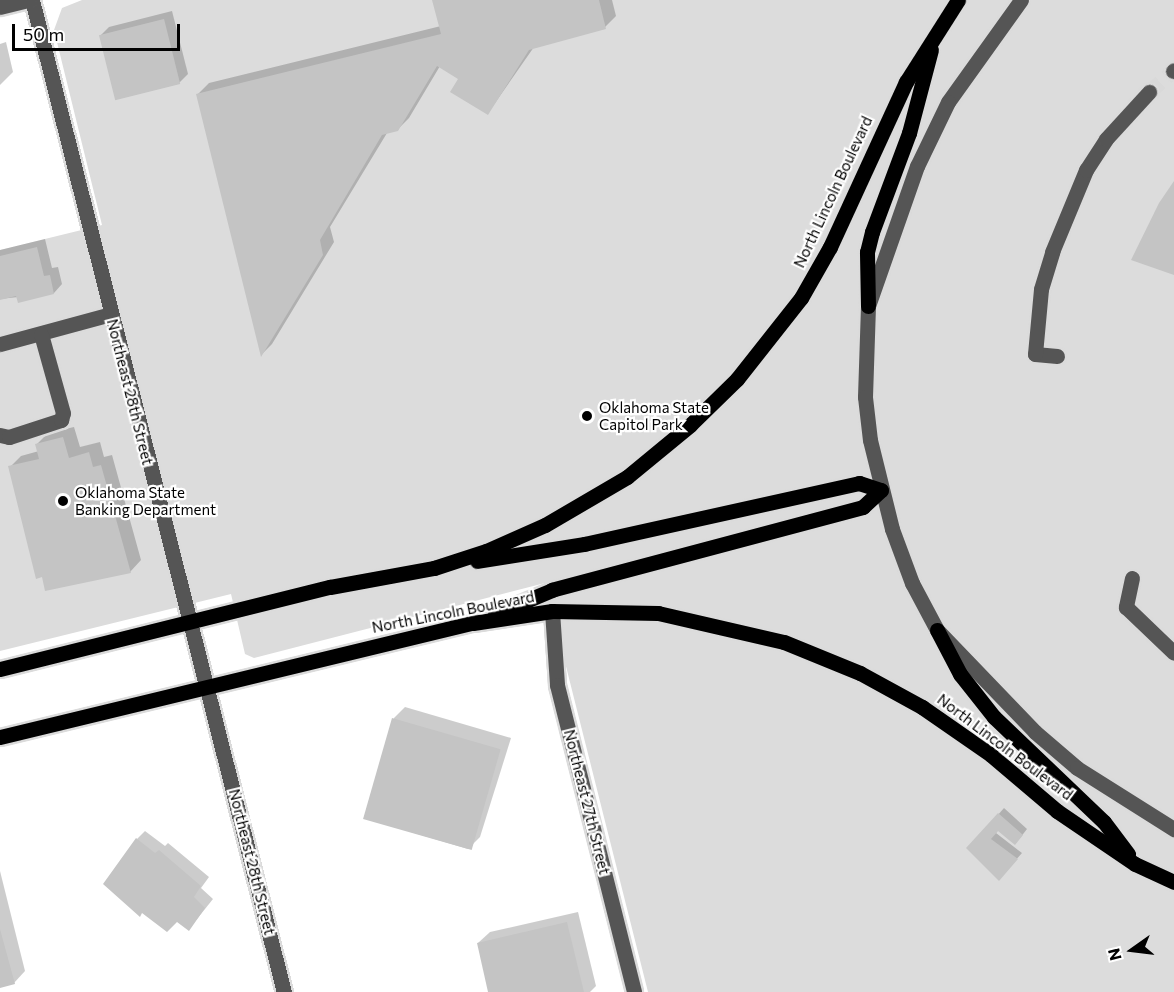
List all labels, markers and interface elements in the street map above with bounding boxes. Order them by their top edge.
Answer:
scale bar [15,12,183,50]
text: 50 m [23,23,64,45]
street label: North Lincoln Boulevard [790,113,876,271]
street label: Northeast 28th Street [103,317,157,467]
place label: Oklahoma State Capitol Park [599,398,709,433]
marker: Oklahoma State Capitol Park [580,409,594,423]
place label: Oklahoma State Banking Department [75,483,216,518]
marker: Oklahoma State Banking Department [56,494,70,508]
street label: North Lincoln Boulevard [370,587,536,637]
street label: North Lincoln Boulevard [934,690,1076,804]
street label: Northeast 27th Street [560,728,614,876]
street label: Northeast 28th Street [225,787,279,937]
north arrow [1102,920,1162,980]
text: N [1103,946,1125,963]

